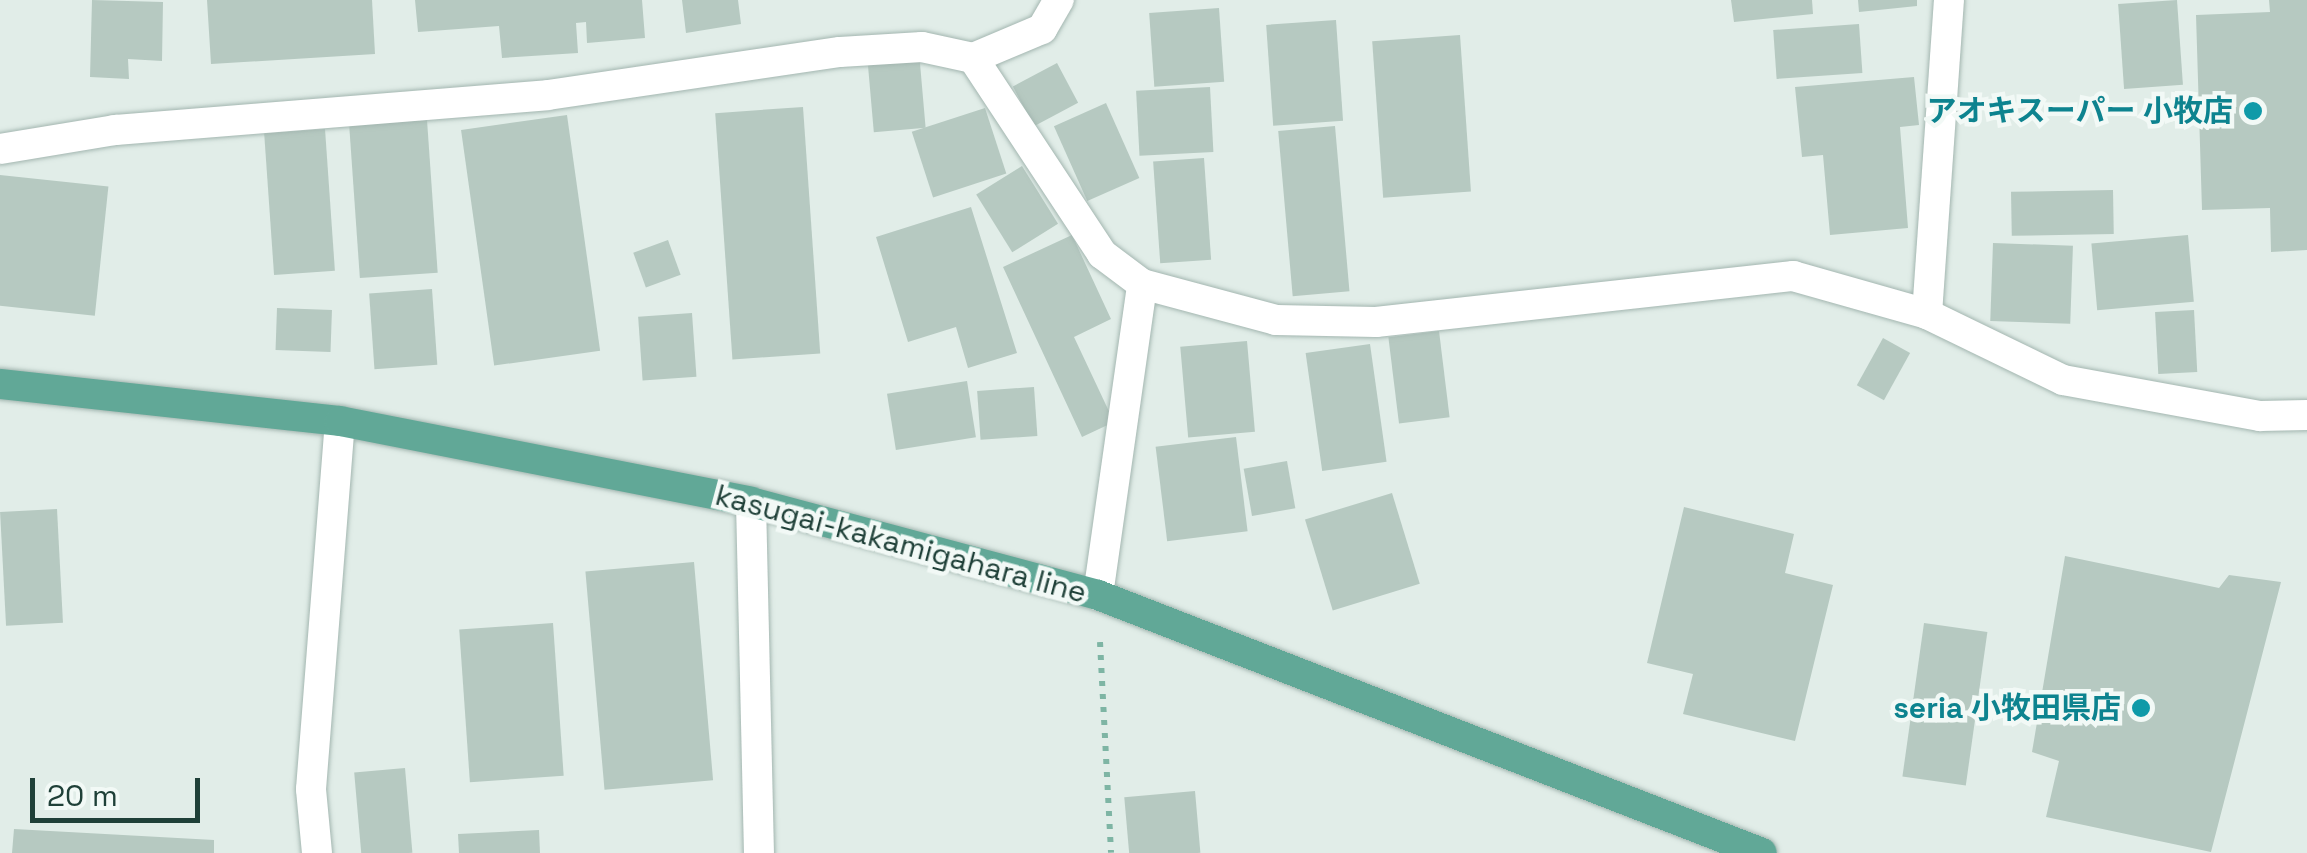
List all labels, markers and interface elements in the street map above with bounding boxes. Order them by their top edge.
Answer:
place label: アオキスーパー 小牧店 [1925,93,2233,129]
marker: アオキスーパー 小牧店 [2242,100,2264,122]
street label: kasugai-kakamigahara line [712,477,1090,611]
place label: seria 小牧田県店 [1893,690,2121,726]
marker: seria 小牧田県店 [2130,697,2152,719]
scale bar [35,758,205,820]
text: 20 m [47,776,118,815]

